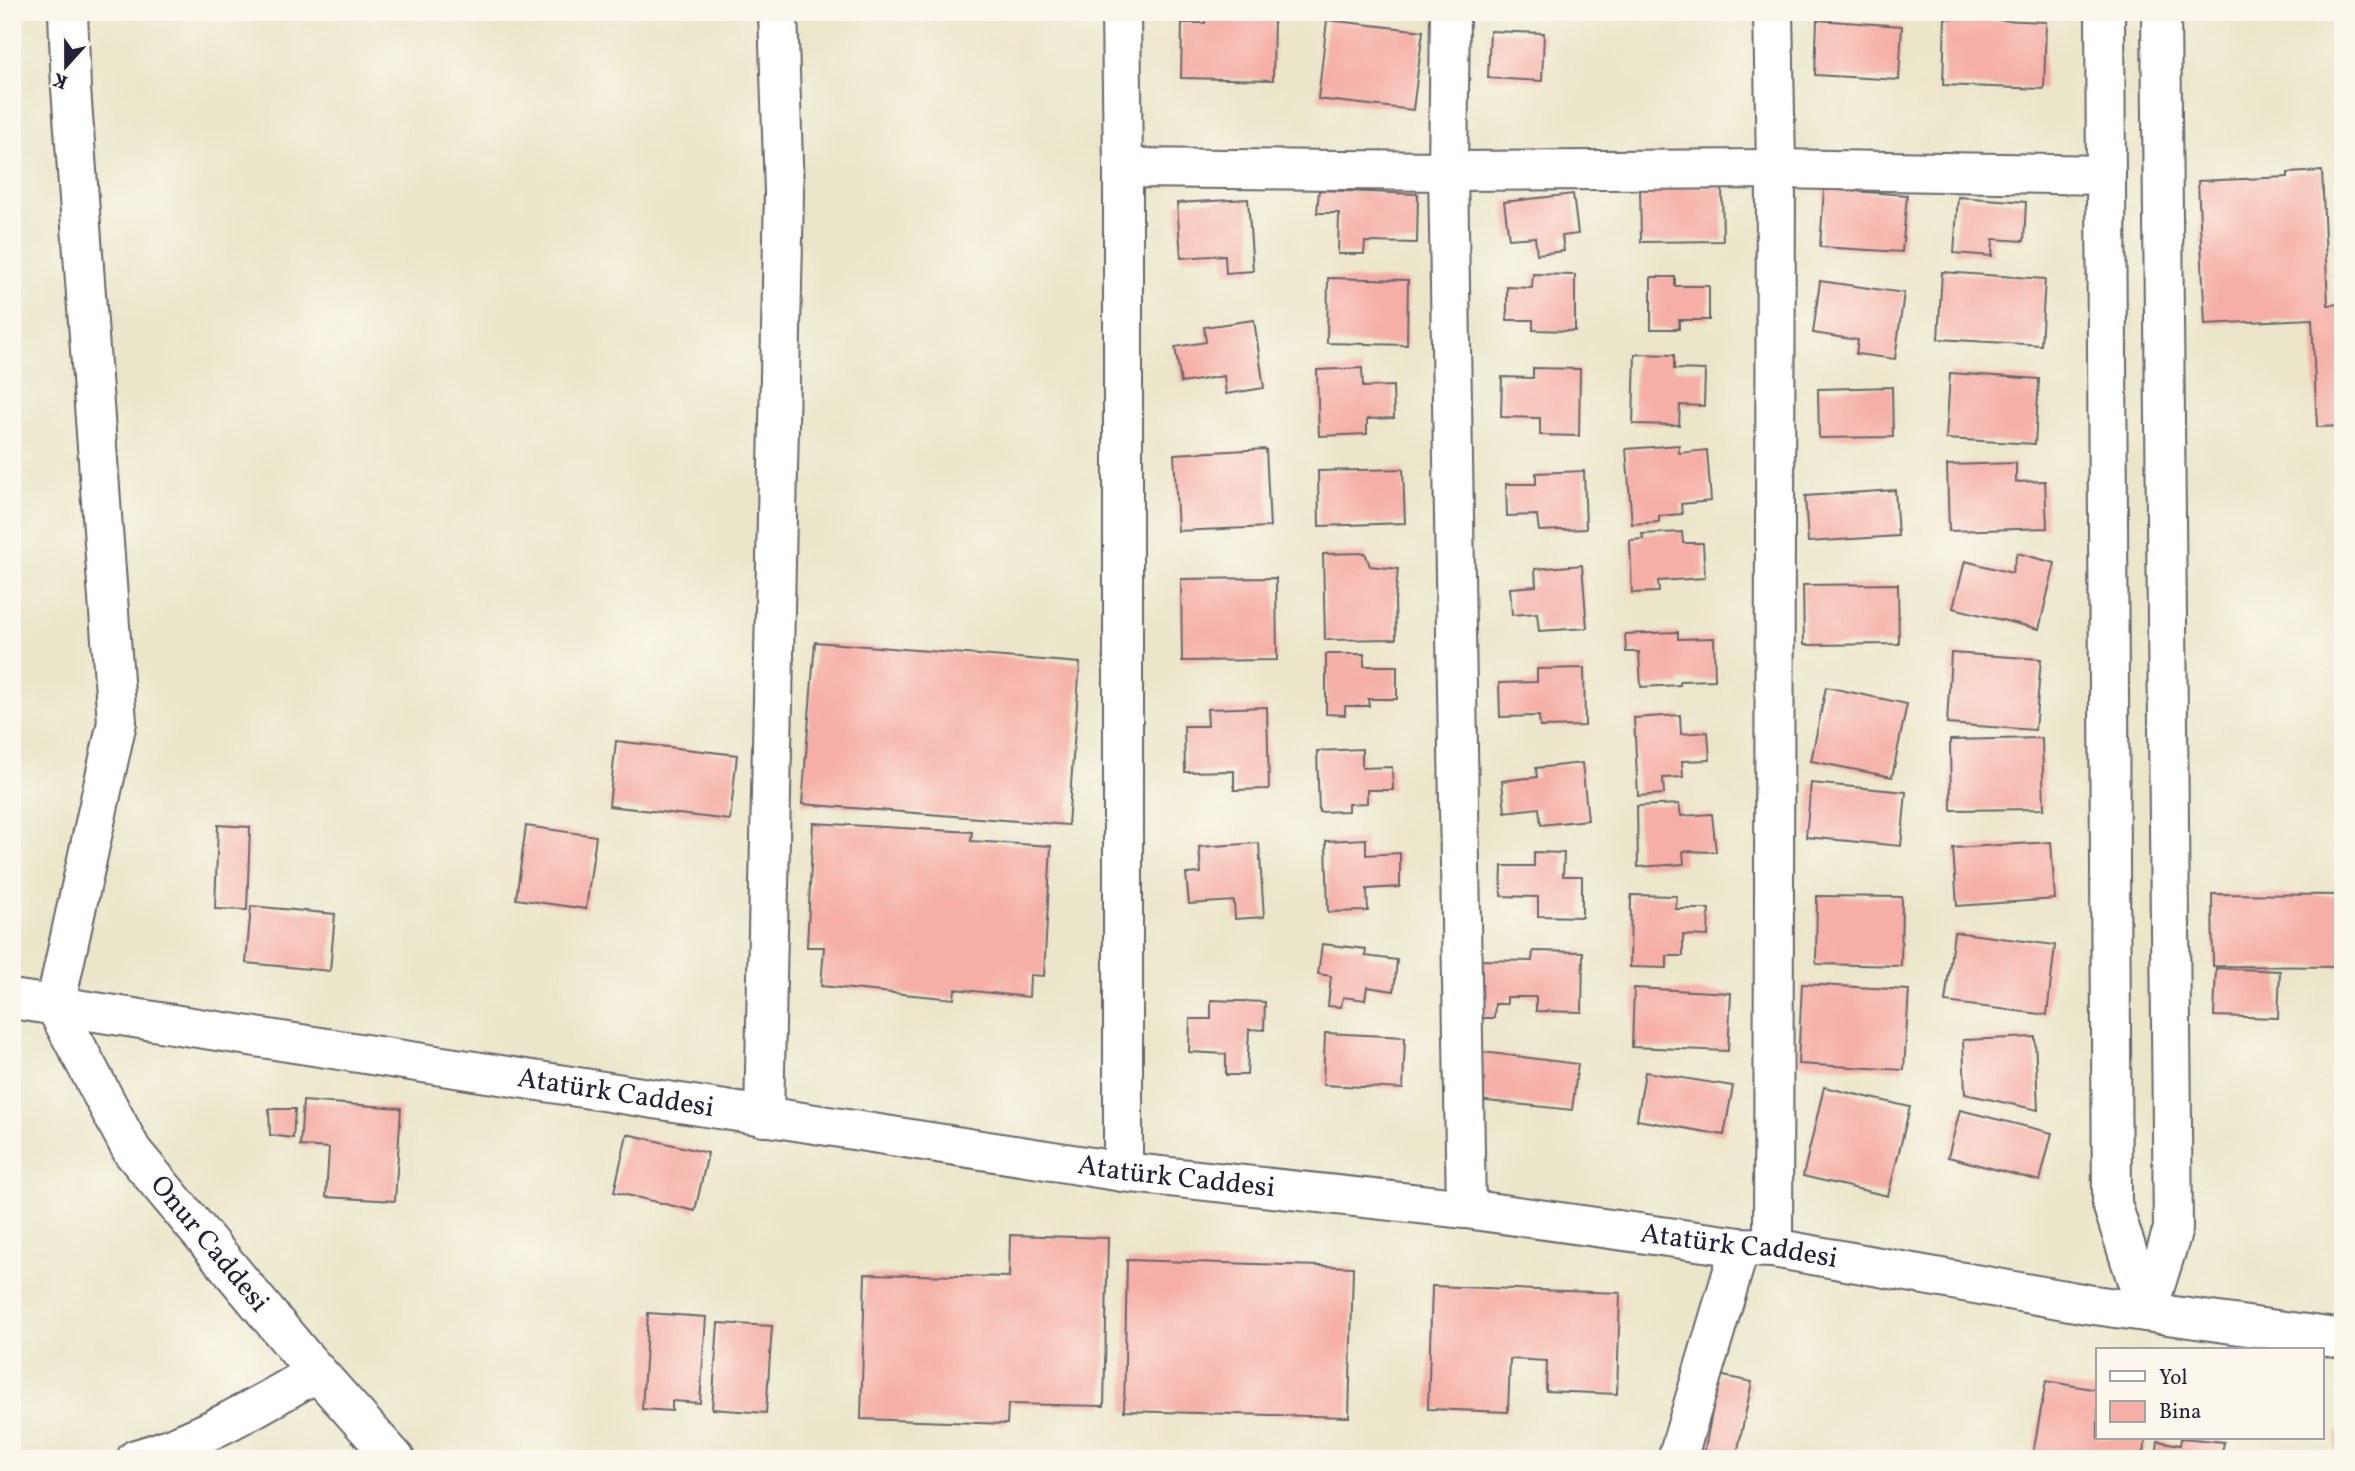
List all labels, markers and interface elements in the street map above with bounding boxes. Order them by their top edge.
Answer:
north arrow [32,32,102,102]
text: K [49,65,72,95]
street label: Atatürk Caddesi [515,1058,717,1128]
street label: Atatürk Caddesi [1075,1146,1277,1208]
street label: Onur Caddesi [141,1167,278,1321]
street label: Atatürk Caddesi [1638,1214,1841,1279]
legend [2096,1348,2324,1440]
text: Yol [2159,1364,2188,1393]
text: Bina [2159,1398,2201,1427]

